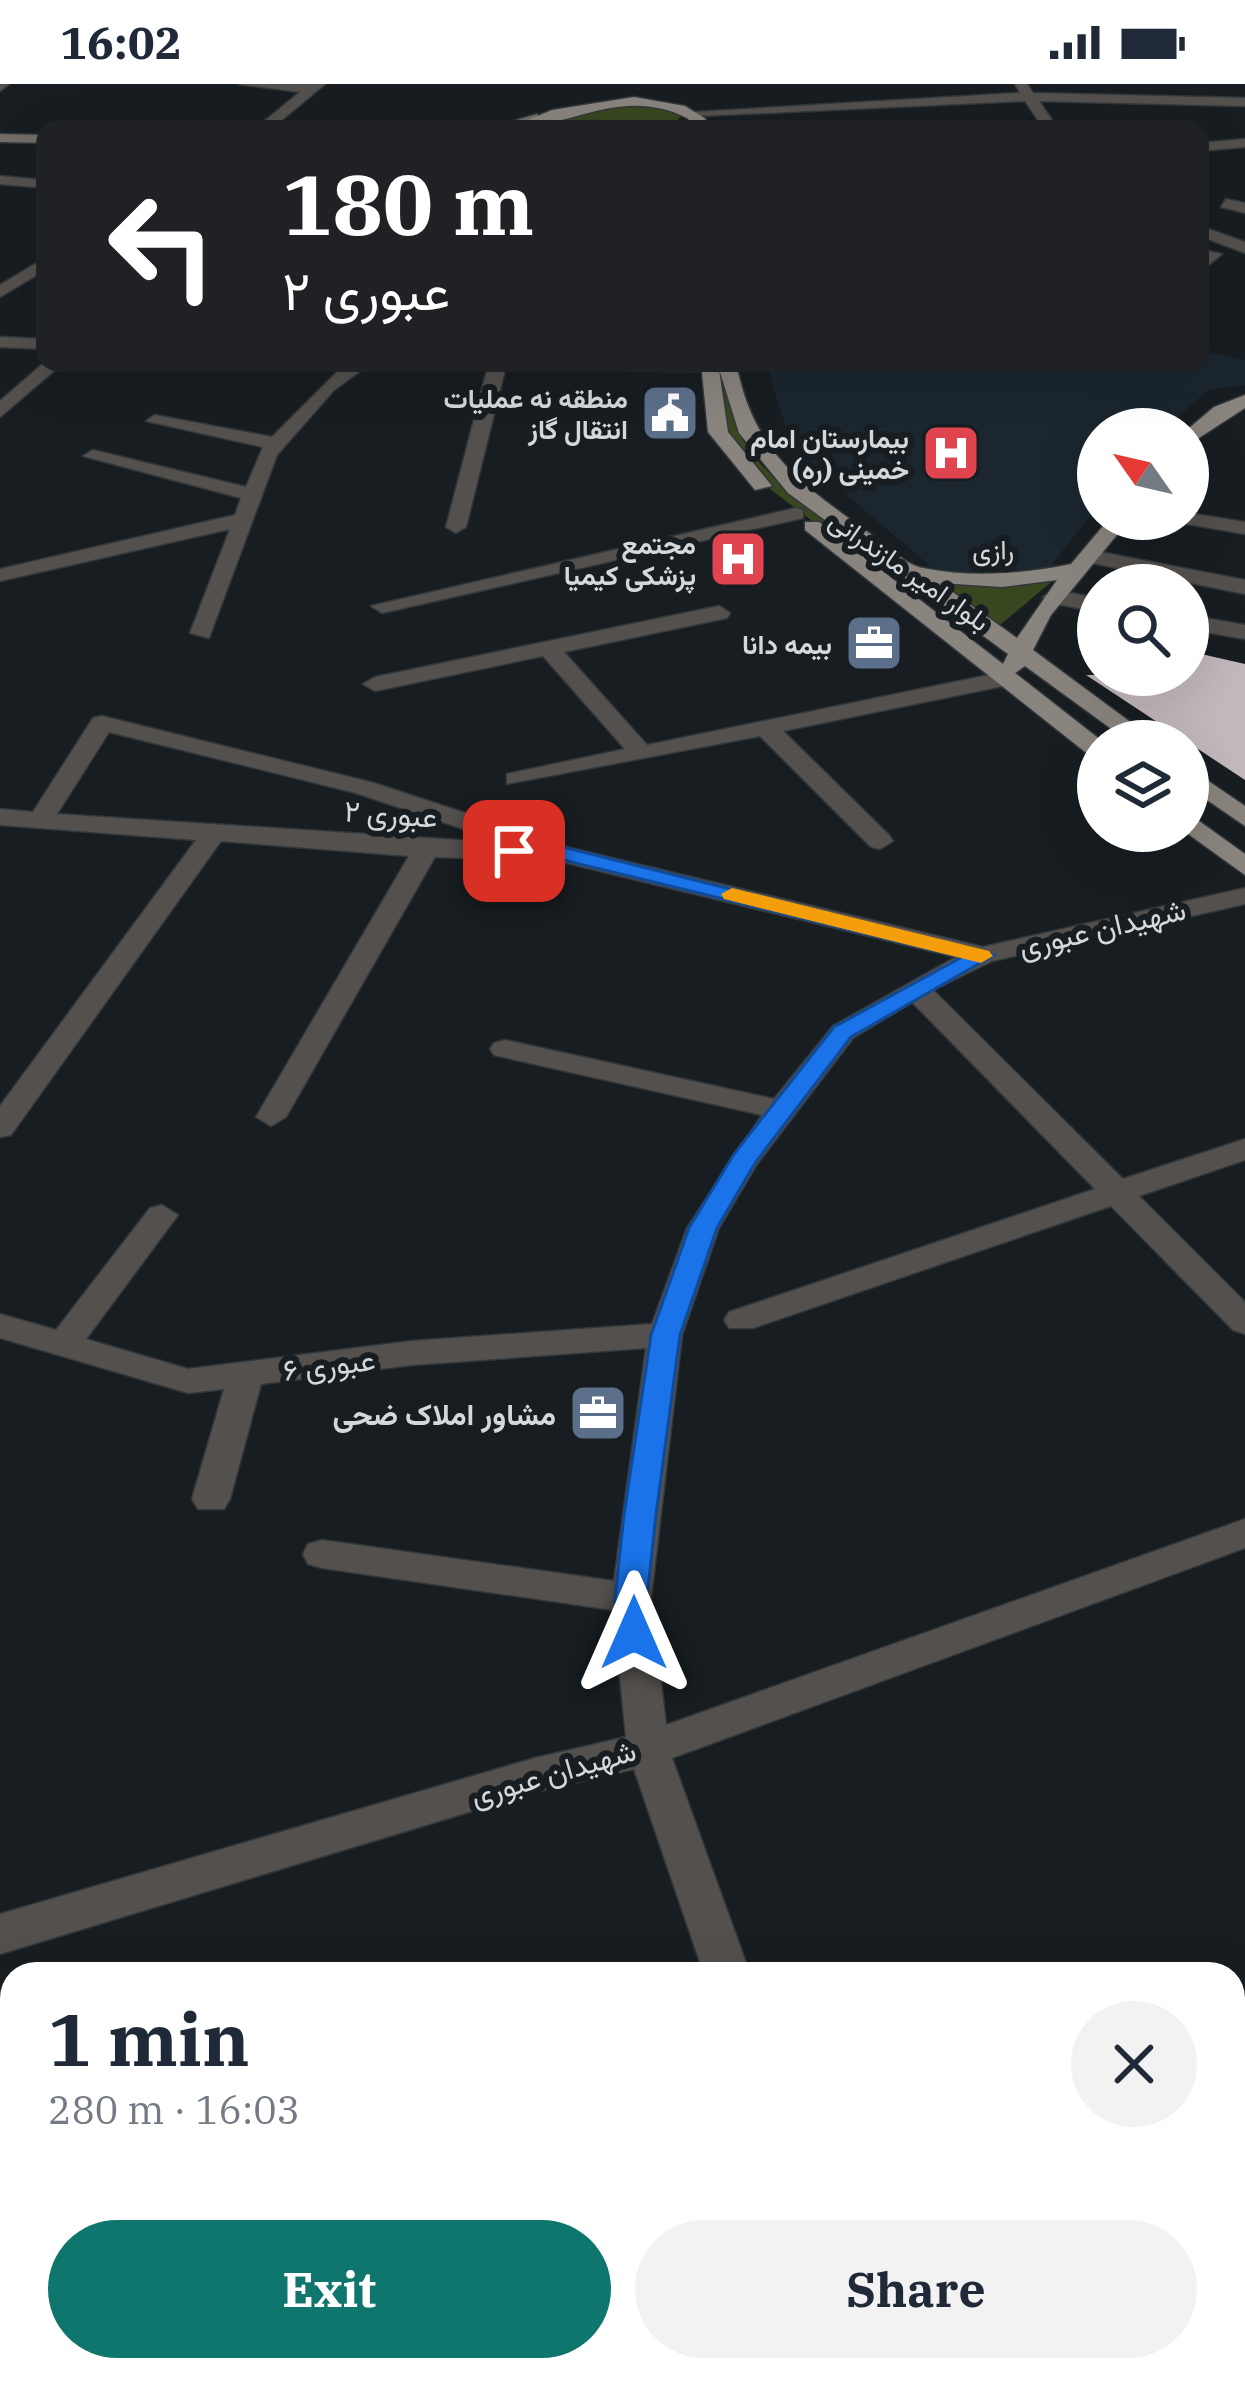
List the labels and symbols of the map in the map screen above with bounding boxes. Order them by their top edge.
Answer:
place label: منطقه نه عملیات انتقال گاز [444,380,628,447]
public building icon: منطقه نه عملیات انتقال گاز [639,382,701,444]
north arrow [1077,408,1209,540]
place label: بیمارستان امام خمینی (ره) [750,420,909,487]
hospital icon: بیمارستان امام خمینی (ره) [920,422,982,484]
street label: بلوار امیر مازندرانی [822,502,997,639]
place label: مجتمع پزشکی کیمیا [564,526,696,594]
hospital icon: مجتمع پزشکی کیمیا [707,528,769,590]
street label: رازی [972,531,1014,568]
office icon: بیمه دانا [843,612,905,674]
place label: بیمه دانا [742,626,832,661]
street label: عبوری ۲ [343,790,439,836]
pin [463,800,565,902]
street label: شهیدان عبوری [1015,889,1189,965]
street label: عبوری ۶ [281,1339,377,1389]
office icon: مشاور املاک ضحی [567,1382,629,1444]
place label: مشاور املاک ضحی [333,1394,556,1433]
position arrow [571,1570,697,1696]
street label: شهیدان عبوری [466,1730,640,1814]

